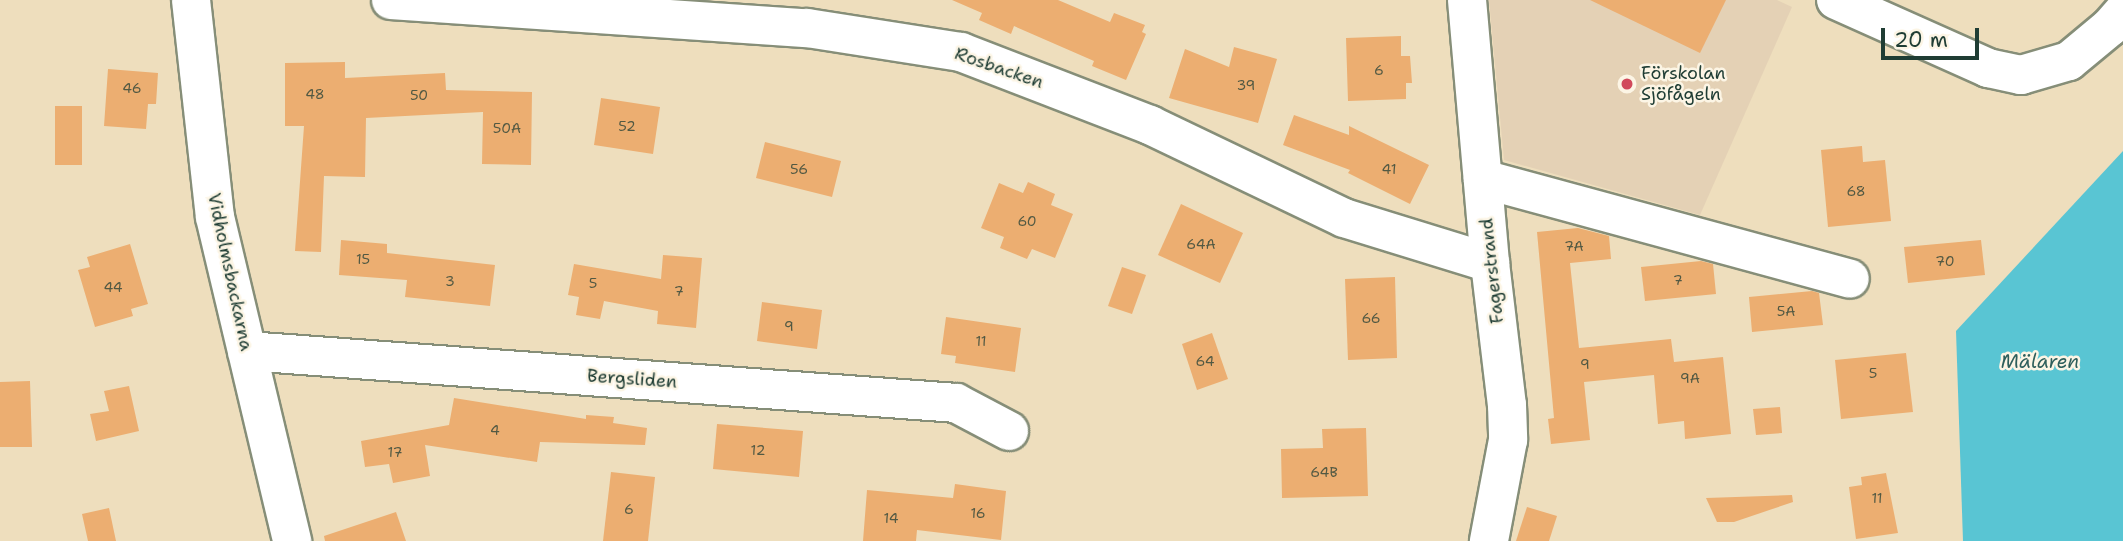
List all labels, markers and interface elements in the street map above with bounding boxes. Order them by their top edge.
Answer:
scale bar [1885,14,1983,58]
text: 20 m [1894,26,1948,54]
street label: Rosbacken [952,43,1046,93]
house number: 6 [1374,62,1384,78]
place label: Förskolan Sjöfågeln [1641,63,1725,106]
marker: Förskolan Sjöfågeln [1619,76,1635,92]
house number: 39 [1237,77,1255,93]
house number: 46 [122,80,142,96]
house number: 48 [305,86,325,102]
house number: 50 [410,87,428,103]
house number: 52 [618,118,636,134]
house number: 50A [493,120,521,136]
house number: 56 [790,161,808,177]
house number: 41 [1382,161,1396,177]
house number: 68 [1846,183,1866,199]
street label: Vidholmsbackarna [203,191,257,353]
house number: 60 [1017,213,1037,229]
street label: Fagerstrand [1476,217,1508,325]
house number: 64A [1186,236,1216,252]
house number: 7A [1564,238,1584,254]
house number: 15 [356,251,370,267]
house number: 70 [1935,253,1955,269]
house number: 7 [1673,272,1683,288]
house number: 3 [445,273,455,289]
house number: 5 [589,275,597,291]
house number: 44 [103,279,123,295]
house number: 7 [674,283,684,299]
house number: 5A [1777,303,1795,319]
house number: 66 [1361,310,1381,326]
house number: 9 [784,318,794,334]
house number: 11 [975,333,987,349]
water label: Mälaren [2001,351,2079,373]
house number: 64 [1195,353,1215,369]
house number: 9 [1580,356,1590,372]
street label: Bergsliden [586,365,678,393]
house number: 5 [1869,365,1877,381]
house number: 9A [1680,370,1700,386]
house number: 4 [490,422,500,438]
house number: 12 [751,442,765,458]
house number: 17 [388,444,402,460]
house number: 64B [1310,464,1338,480]
house number: 11 [1871,490,1883,506]
house number: 6 [624,501,634,517]
house number: 16 [970,505,986,521]
house number: 14 [883,510,899,526]

